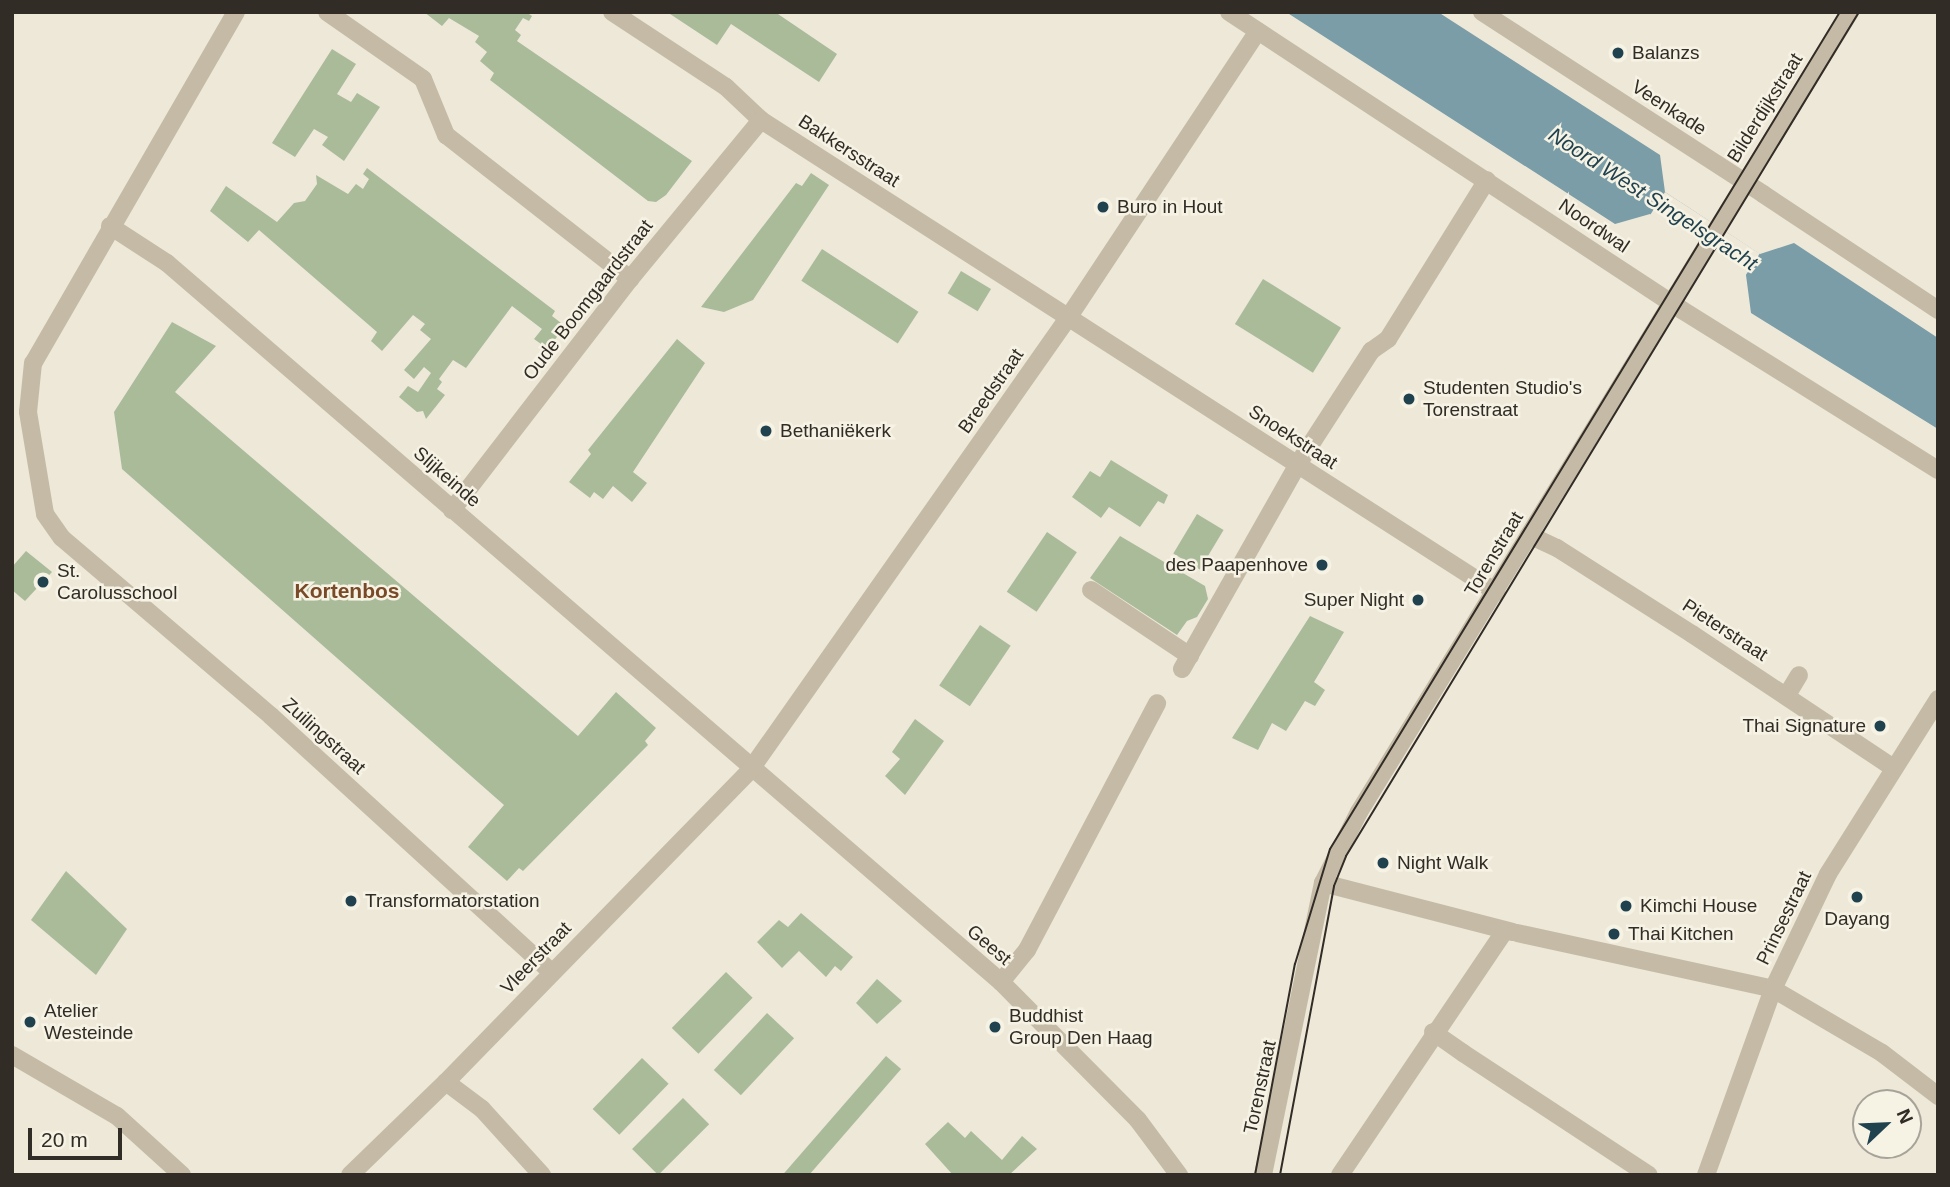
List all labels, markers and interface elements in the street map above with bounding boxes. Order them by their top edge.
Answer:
place label: Balanzs [1632,42,1700,64]
marker: Balanzs [1610,45,1626,61]
street label: Bilderdijkstraat [1722,49,1808,167]
street label: Veenkade [1627,75,1711,141]
street label: Bakkersstraat [794,110,904,192]
water label: Noord West Singelsgracht [1544,122,1762,276]
street label: Noordwal [1554,194,1634,258]
place label: Buro in Hout [1117,196,1223,218]
marker: Buro in Hout [1095,199,1111,215]
street label: Oude Boomgaardstraat [518,215,658,385]
street label: Breedstraat [953,344,1029,438]
place label: Studenten Studio's Torenstraat [1423,377,1582,421]
marker: Studenten Studio's Torenstraat [1401,391,1417,407]
street label: Snoekstraat [1244,400,1342,474]
place label: Bethaniëkerk [780,420,891,442]
marker: Bethaniëkerk [758,423,774,439]
street label: Slijkeinde [409,442,485,512]
street label: Torenstraat [1460,507,1528,601]
place label: des Paapenhove [1165,554,1308,576]
marker: des Paapenhove [1314,557,1330,573]
place label: St. Carolusschool [57,560,177,604]
marker: St. Carolusschool [35,574,51,590]
district label: Kortenbos [294,578,400,604]
place label: Super Night [1304,589,1404,611]
marker: Super Night [1410,592,1426,608]
street label: Pieterstraat [1678,594,1772,666]
street label: Zuilingstraat [278,693,370,779]
place label: Thai Signature [1742,715,1866,737]
marker: Thai Signature [1872,718,1888,734]
place label: Night Walk [1397,852,1488,874]
marker: Night Walk [1375,855,1391,871]
street label: Prinsestraat [1752,867,1816,969]
marker: Dayang [1849,889,1865,905]
place label: Transformatorstation [365,890,540,912]
marker: Transformatorstation [343,893,359,909]
place label: Kimchi House [1640,895,1757,917]
marker: Kimchi House [1618,898,1634,914]
place label: Dayang [1824,908,1890,930]
street label: Vleerstraat [496,917,576,999]
street label: Geest [962,920,1016,970]
place label: Thai Kitchen [1628,923,1734,945]
marker: Thai Kitchen [1606,926,1622,942]
place label: Atelier Westeinde [44,1000,133,1044]
place label: Buddhist Group Den Haag [1009,1005,1153,1049]
marker: Atelier Westeinde [22,1014,38,1030]
marker: Buddhist Group Den Haag [987,1019,1003,1035]
street label: Torenstraat [1239,1038,1281,1136]
north arrow [1852,1089,1922,1159]
text: N [1893,1106,1917,1127]
scale bar [32,1114,126,1158]
text: 20 m [41,1128,88,1151]

